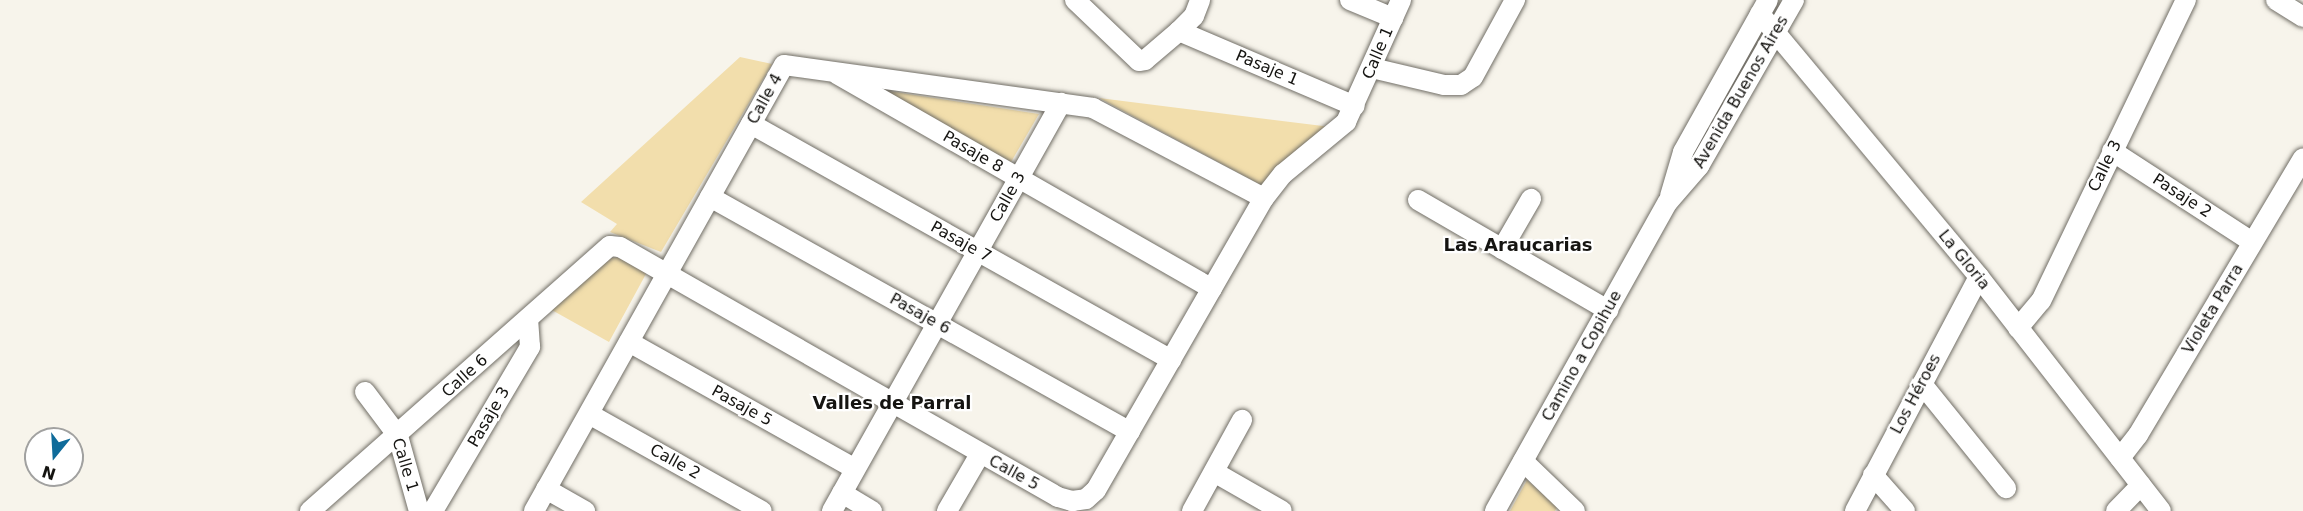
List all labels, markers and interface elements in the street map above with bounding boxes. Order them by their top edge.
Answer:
street label: Avenida Buenos Aires [1689,12,1793,172]
street label: Calle 1 [1358,24,1398,82]
street label: Pasaje 1 [1233,46,1301,90]
street label: Calle 4 [743,70,787,128]
street label: Pasaje 8 [939,127,1007,177]
street label: Calle 3 [2084,137,2126,195]
street label: Calle 3 [986,168,1030,226]
street label: Pasaje 2 [2149,170,2215,222]
street label: Pasaje 7 [927,218,995,266]
street label: La Gloria [1934,226,1994,294]
district label: Las Araucarias [1443,234,1593,256]
street label: Violeta Parra [2179,260,2247,358]
street label: Camino a Copihue [1538,287,1626,425]
street label: Pasaje 6 [886,290,954,338]
street label: Calle 6 [438,350,492,402]
street label: Los Héroes [1887,351,1945,437]
street label: Pasaje 5 [708,382,776,430]
street label: Pasaje 3 [464,383,514,451]
district label: Valles de Parral [813,392,971,414]
north arrow [24,427,84,487]
street label: Calle 1 [388,436,422,494]
street label: Calle 2 [646,440,704,484]
street label: Calle 5 [985,451,1043,495]
text: N [40,462,58,484]

